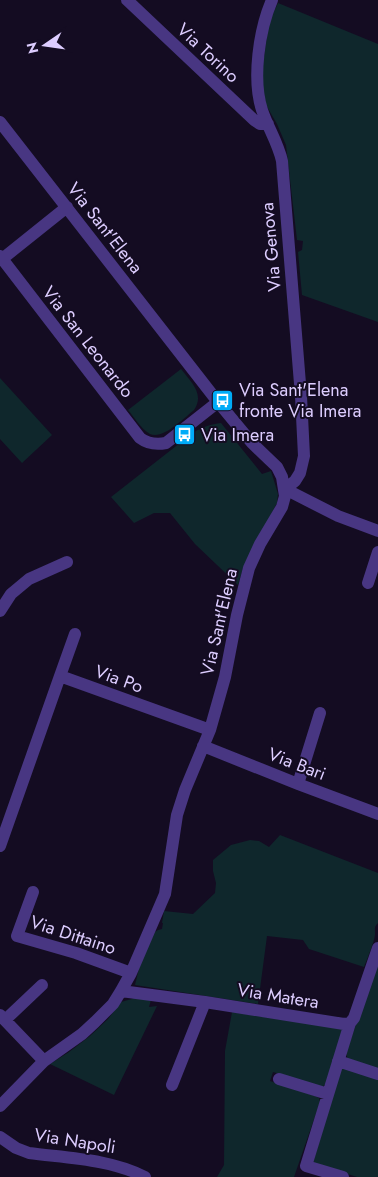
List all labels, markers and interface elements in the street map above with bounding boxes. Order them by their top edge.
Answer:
street label: Via Torino [171,17,245,89]
north arrow [20,20,70,70]
text: N [21,40,43,56]
street label: Via Sant'Elena [61,177,149,279]
street label: Via Genova [254,201,288,293]
street label: Via San Leonardo [36,281,140,404]
place label: Via Sant'Elena fronte Via Imera [239,377,362,424]
bus stop icon: Via Sant'Elena fronte Via Imera [211,388,235,412]
place label: Via Imera [201,422,274,448]
bus stop icon: Via Imera [173,423,197,447]
street label: Via Sant'Elena [194,566,244,678]
street label: Via Po [91,658,147,700]
street label: Via Bari [264,741,330,787]
street label: Via Dittaino [27,909,119,961]
street label: Via Matera [235,977,321,1015]
street label: Via Napoli [32,1122,118,1160]

